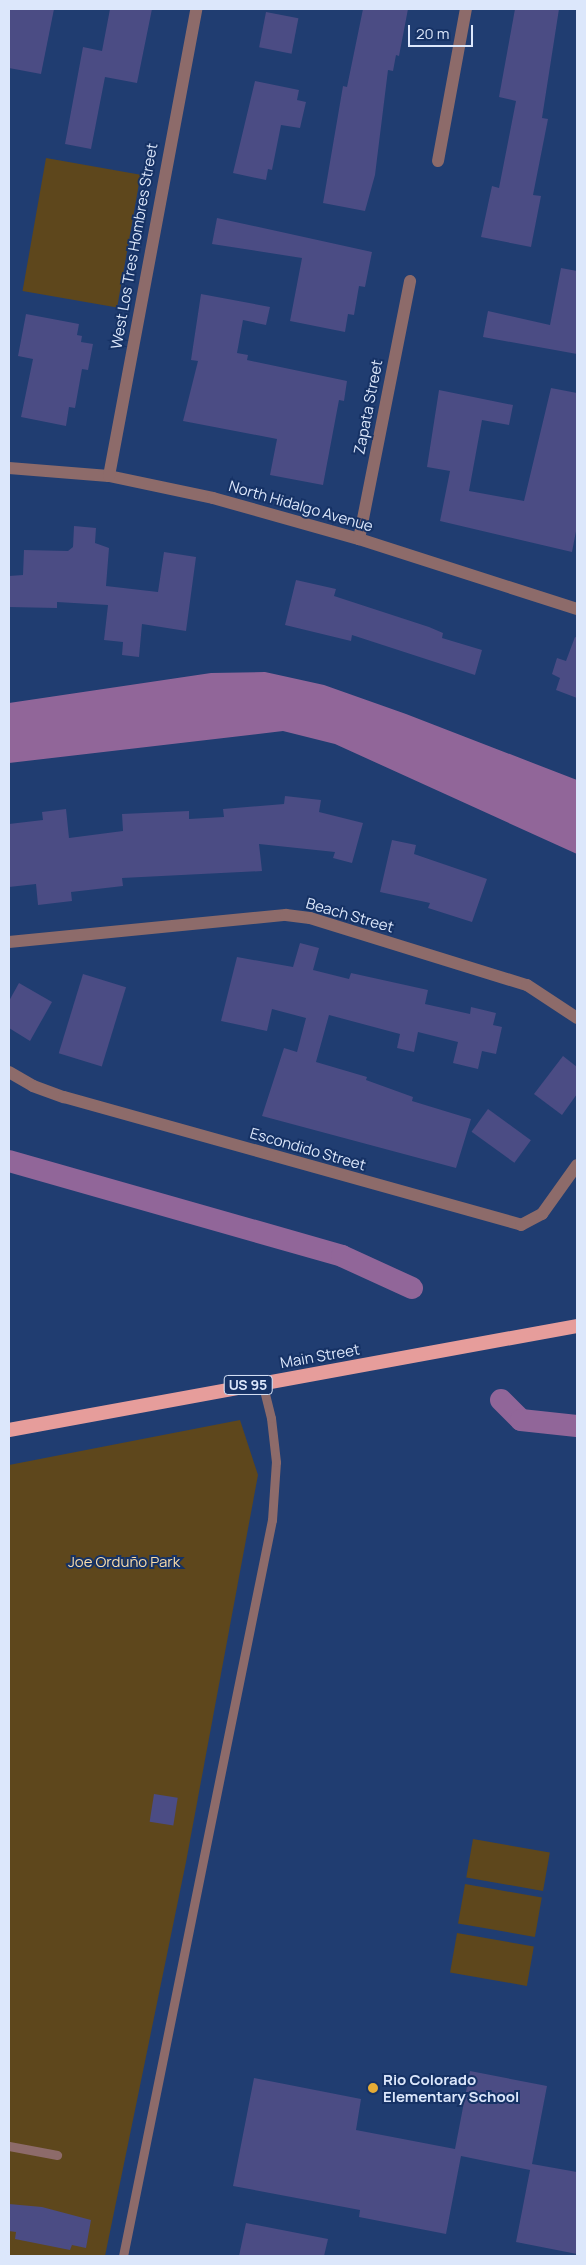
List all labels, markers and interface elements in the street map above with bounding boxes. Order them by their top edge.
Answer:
scale bar [411,15,476,47]
text: 20 m [416,23,449,44]
street label: West Los Tres Hombres Street [107,142,161,350]
street label: Zapata Street [350,358,386,456]
street label: North Hidalgo Avenue [227,477,375,535]
street label: Beach Street [304,894,396,936]
street label: Escondido Street [248,1124,368,1174]
street label: Main Street [279,1340,361,1372]
road number: US 95 [223,1374,273,1396]
park label: Joe Orduño Park [68,1553,180,1571]
place label: Rio Colorado Elementary School [383,2070,519,2105]
marker: Rio Colorado Elementary School [367,2082,379,2094]

